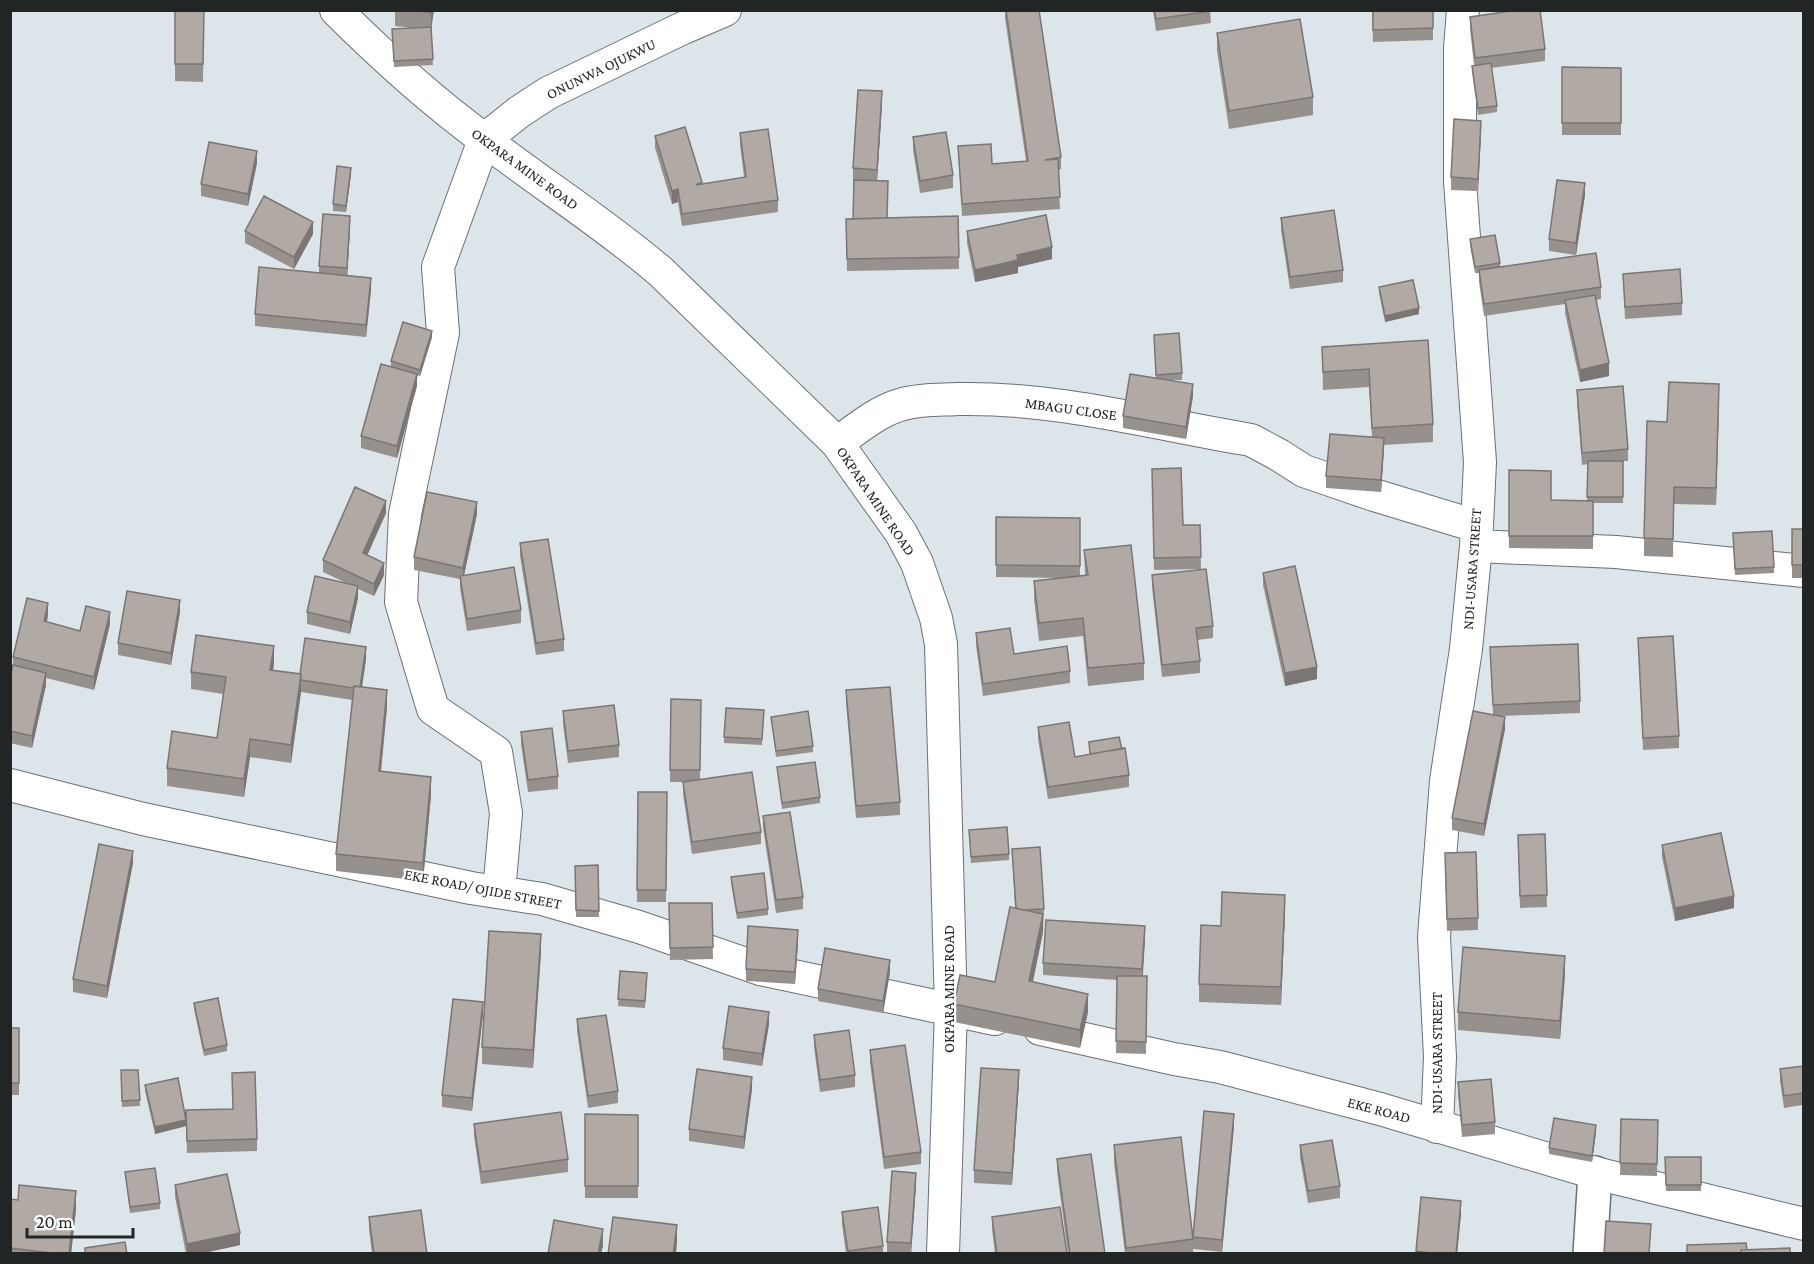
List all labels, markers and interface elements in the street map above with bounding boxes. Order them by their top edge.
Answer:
street label: ONUNWA OJUKWU [544,35,659,103]
street label: OKPARA MINE ROAD [469,125,581,213]
street label: MBAGU CLOSE [1024,395,1118,423]
street label: OKPARA MINE ROAD [834,444,918,558]
street label: NDI-USARA STREET [1460,508,1484,630]
street label: EKE ROAD/ OJIDE STREET [403,866,563,913]
street label: OKPARA MINE ROAD [941,925,957,1053]
street label: NDI-USARA STREET [1429,992,1445,1114]
street label: EKE ROAD [1346,1094,1412,1126]
scale bar [27,1201,134,1239]
text: 20 m [36,1212,73,1232]

